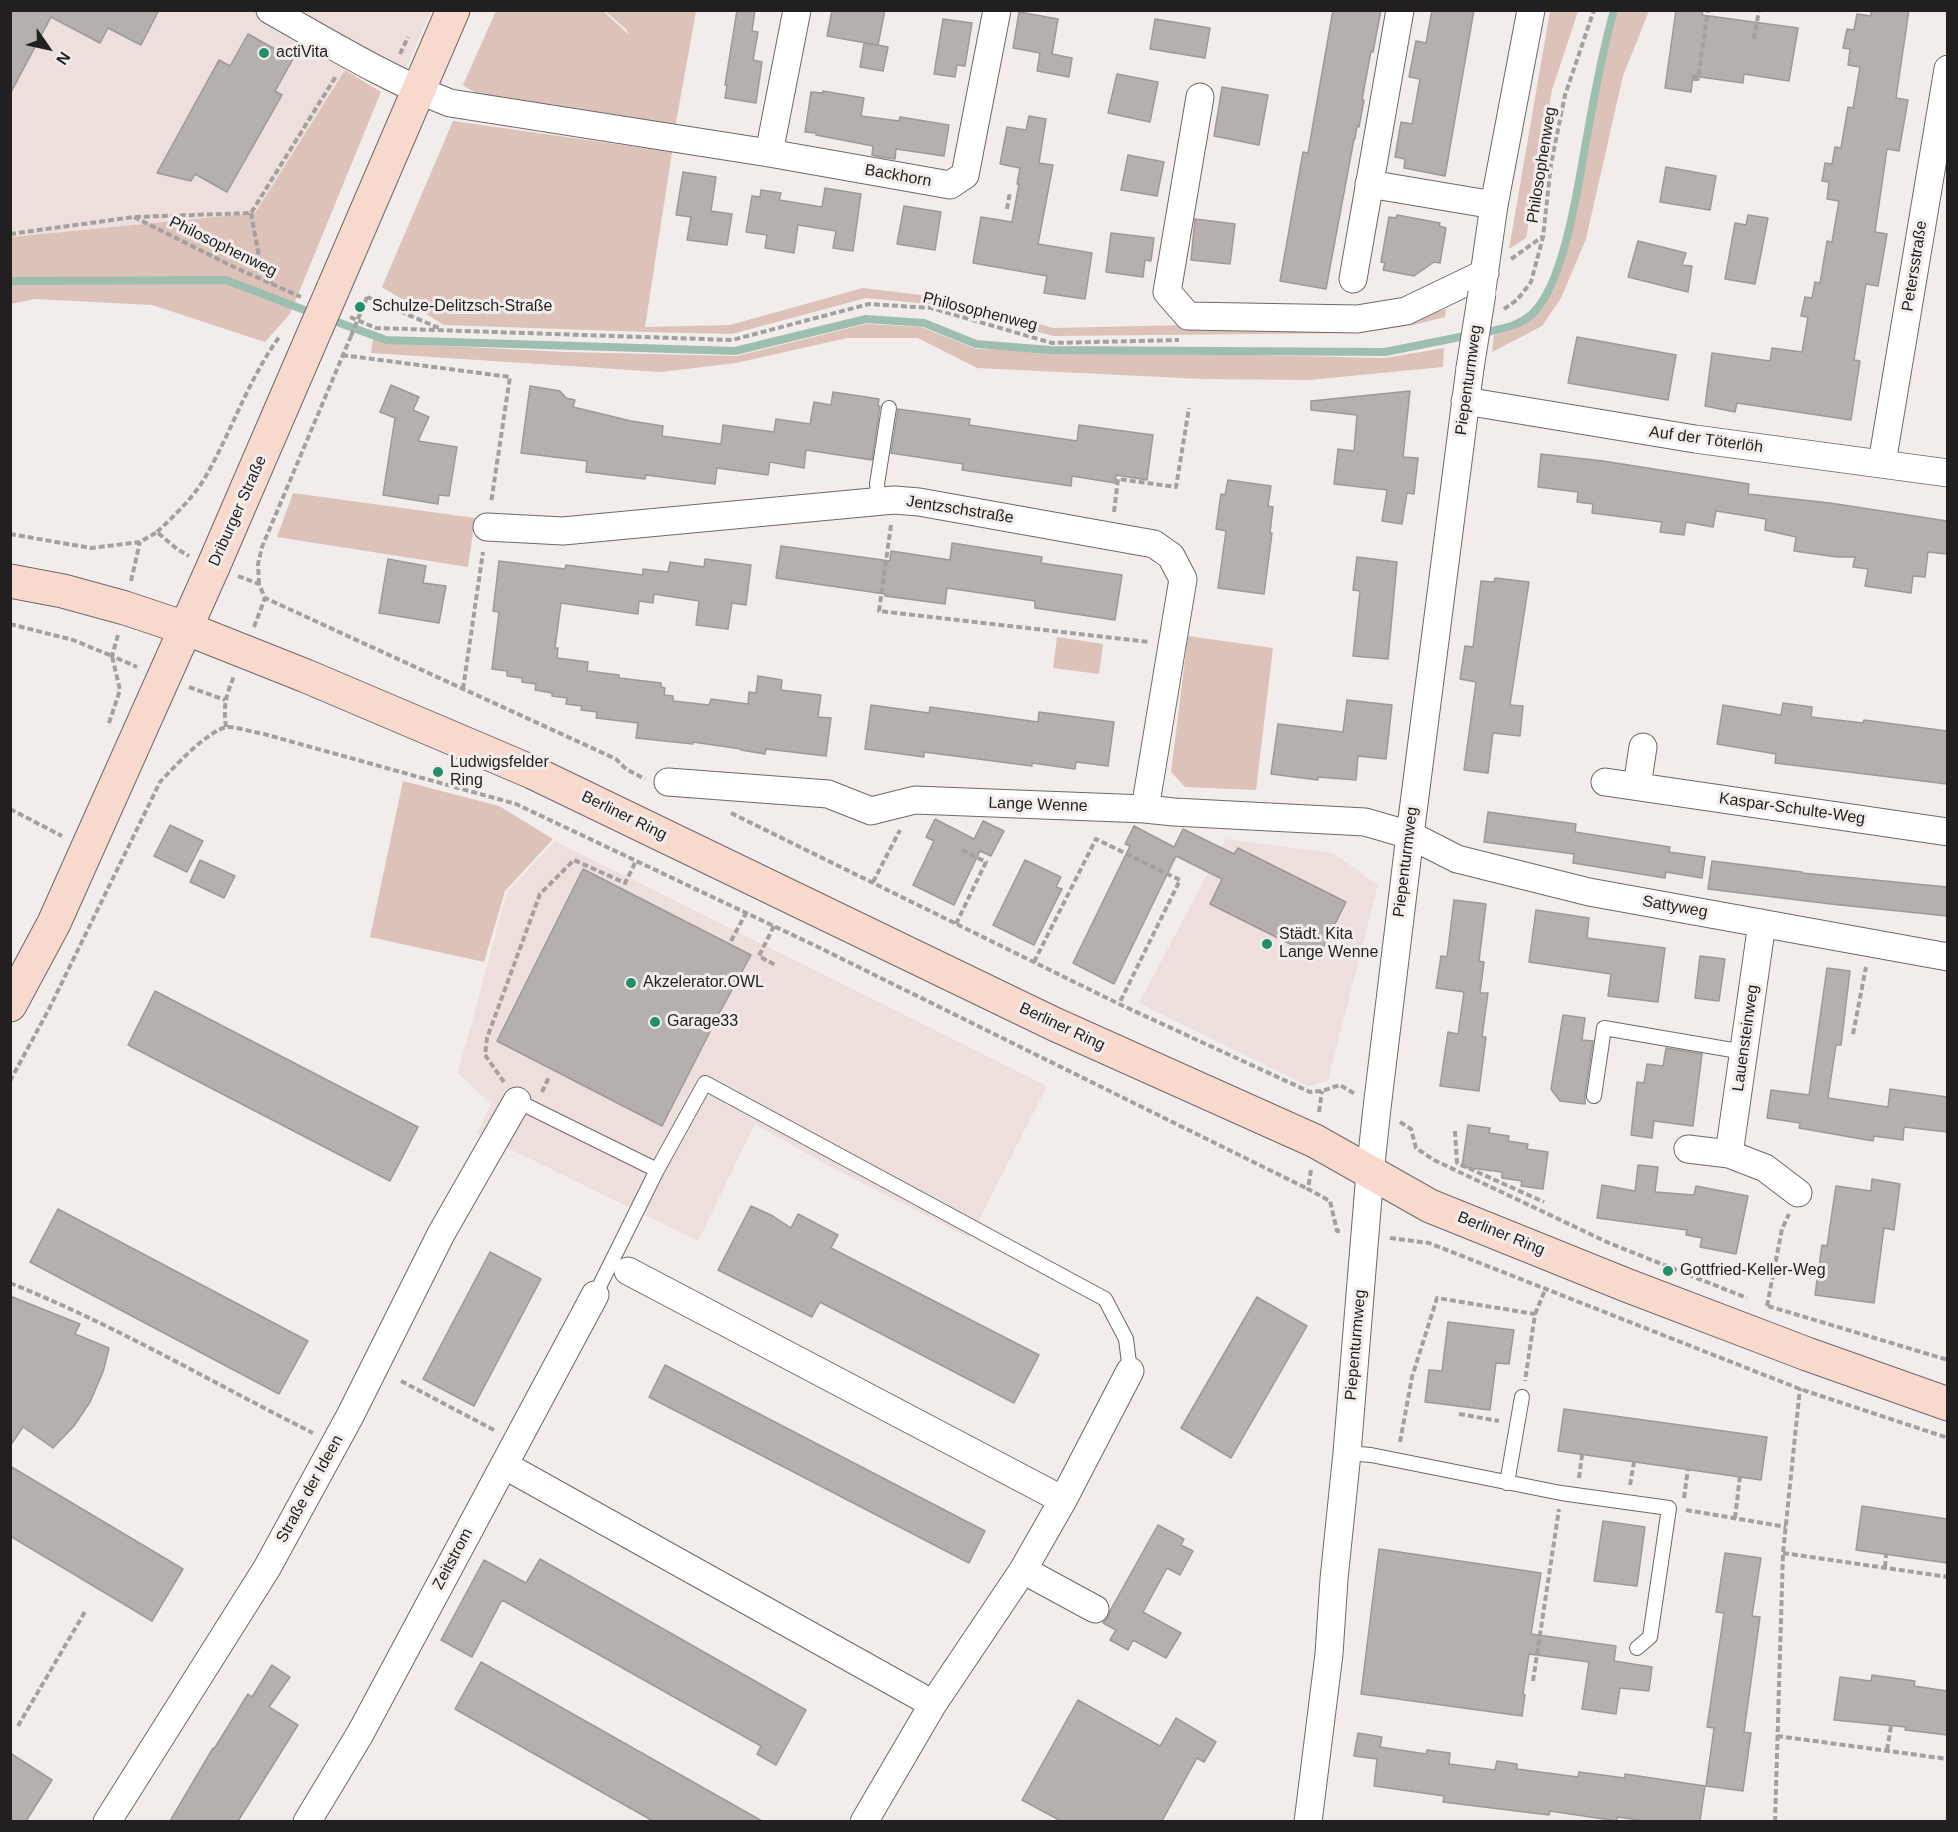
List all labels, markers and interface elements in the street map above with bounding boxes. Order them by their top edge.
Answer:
north arrow [18,18,78,78]
place label: actiVita [276,43,328,63]
marker: actiVita [257,46,271,60]
text: N [53,49,74,68]
street label: Philosophenweg [1523,106,1561,224]
street label: Backhorn [863,161,933,191]
street label: Philosophenweg [166,213,280,281]
street label: Petersstraße [1898,219,1932,313]
street label: Philosophenweg [921,288,1039,336]
place label: Schulze-Delitzsch-Straße [372,297,552,317]
marker: Schulze-Delitzsch-Straße [353,300,367,314]
street label: Piepenturmweg [1452,324,1486,436]
street label: Auf der Töterlöh [1648,423,1764,457]
street label: Driburger Straße [205,453,271,569]
street label: Jentzschstraße [905,492,1015,528]
place label: Ludwigsfelder Ring [450,753,549,791]
marker: Ludwigsfelder Ring [431,765,445,779]
street label: Berliner Ring [578,787,670,845]
street label: Kaspar-Schulte-Weg [1718,789,1866,829]
street label: Lange Wenne [988,794,1088,816]
street label: Piepenturmweg [1390,806,1422,918]
street label: Sattyweg [1641,892,1709,922]
place label: Städt. Kita Lange Wenne [1279,925,1378,963]
marker: Städt. Kita Lange Wenne [1260,937,1274,951]
place label: Akzelerator.OWL [643,973,764,993]
marker: Akzelerator.OWL [624,976,638,990]
street label: Lauensteinweg [1729,983,1763,1093]
street label: Berliner Ring [1016,999,1108,1055]
place label: Garage33 [667,1012,738,1032]
marker: Garage33 [648,1015,662,1029]
street label: Berliner Ring [1455,1208,1547,1260]
place label: Gottfried-Keller-Weg [1680,1261,1826,1281]
marker: Gottfried-Keller-Weg [1661,1264,1675,1278]
street label: Piepenturmweg [1342,1289,1370,1401]
street label: Straße der Ideen [272,1432,348,1546]
street label: Zeitstrom [429,1525,477,1593]

